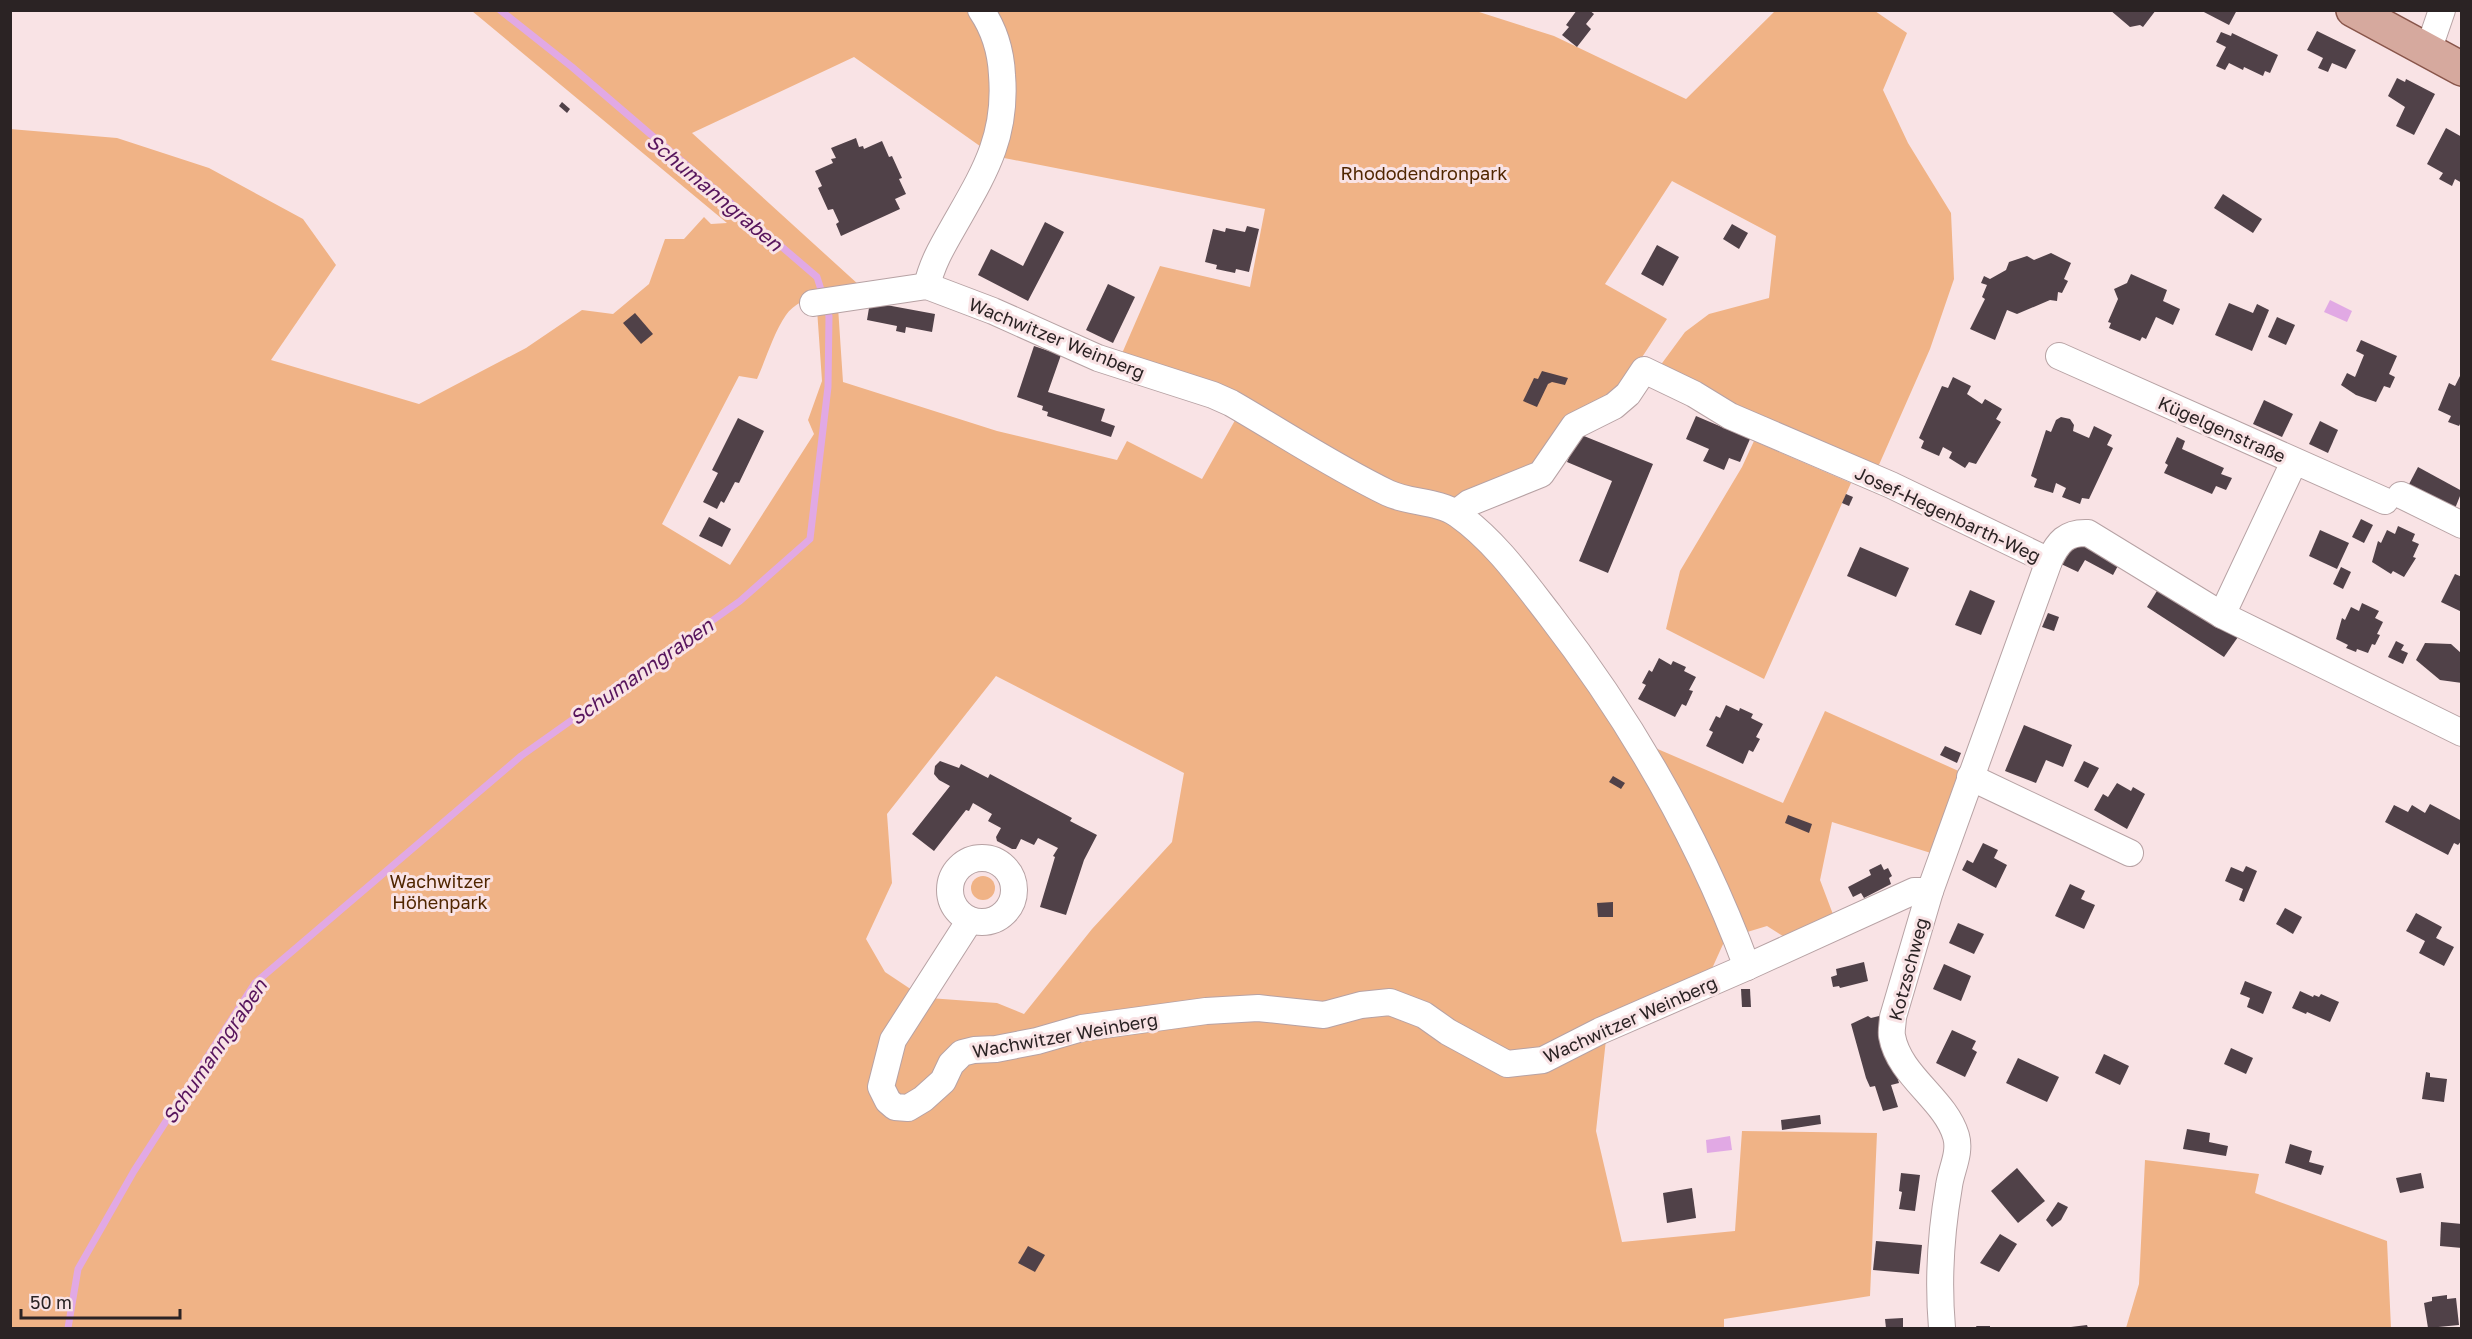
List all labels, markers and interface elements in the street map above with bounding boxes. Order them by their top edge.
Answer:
water label: Schumanngraben [642,128,788,257]
park label: Rhododendronpark [1341,162,1507,184]
street label: Wachwitzer Weinberg [966,293,1148,383]
street label: Kügelgenstraße [2155,391,2289,467]
street label: Josef-Hegenbarth-Weg [1852,461,2044,567]
water label: Schumanngraben [565,612,718,730]
park label: Wachwitzer Höhenpark [389,870,491,913]
street label: Kotzschweg [1884,915,1932,1023]
street label: Wachwitzer Weinberg [1540,971,1720,1067]
water label: Schumanngraben [157,974,272,1128]
street label: Wachwitzer Weinberg [971,1008,1159,1062]
scale bar [21,1282,180,1320]
text: 50 m [30,1291,72,1313]

